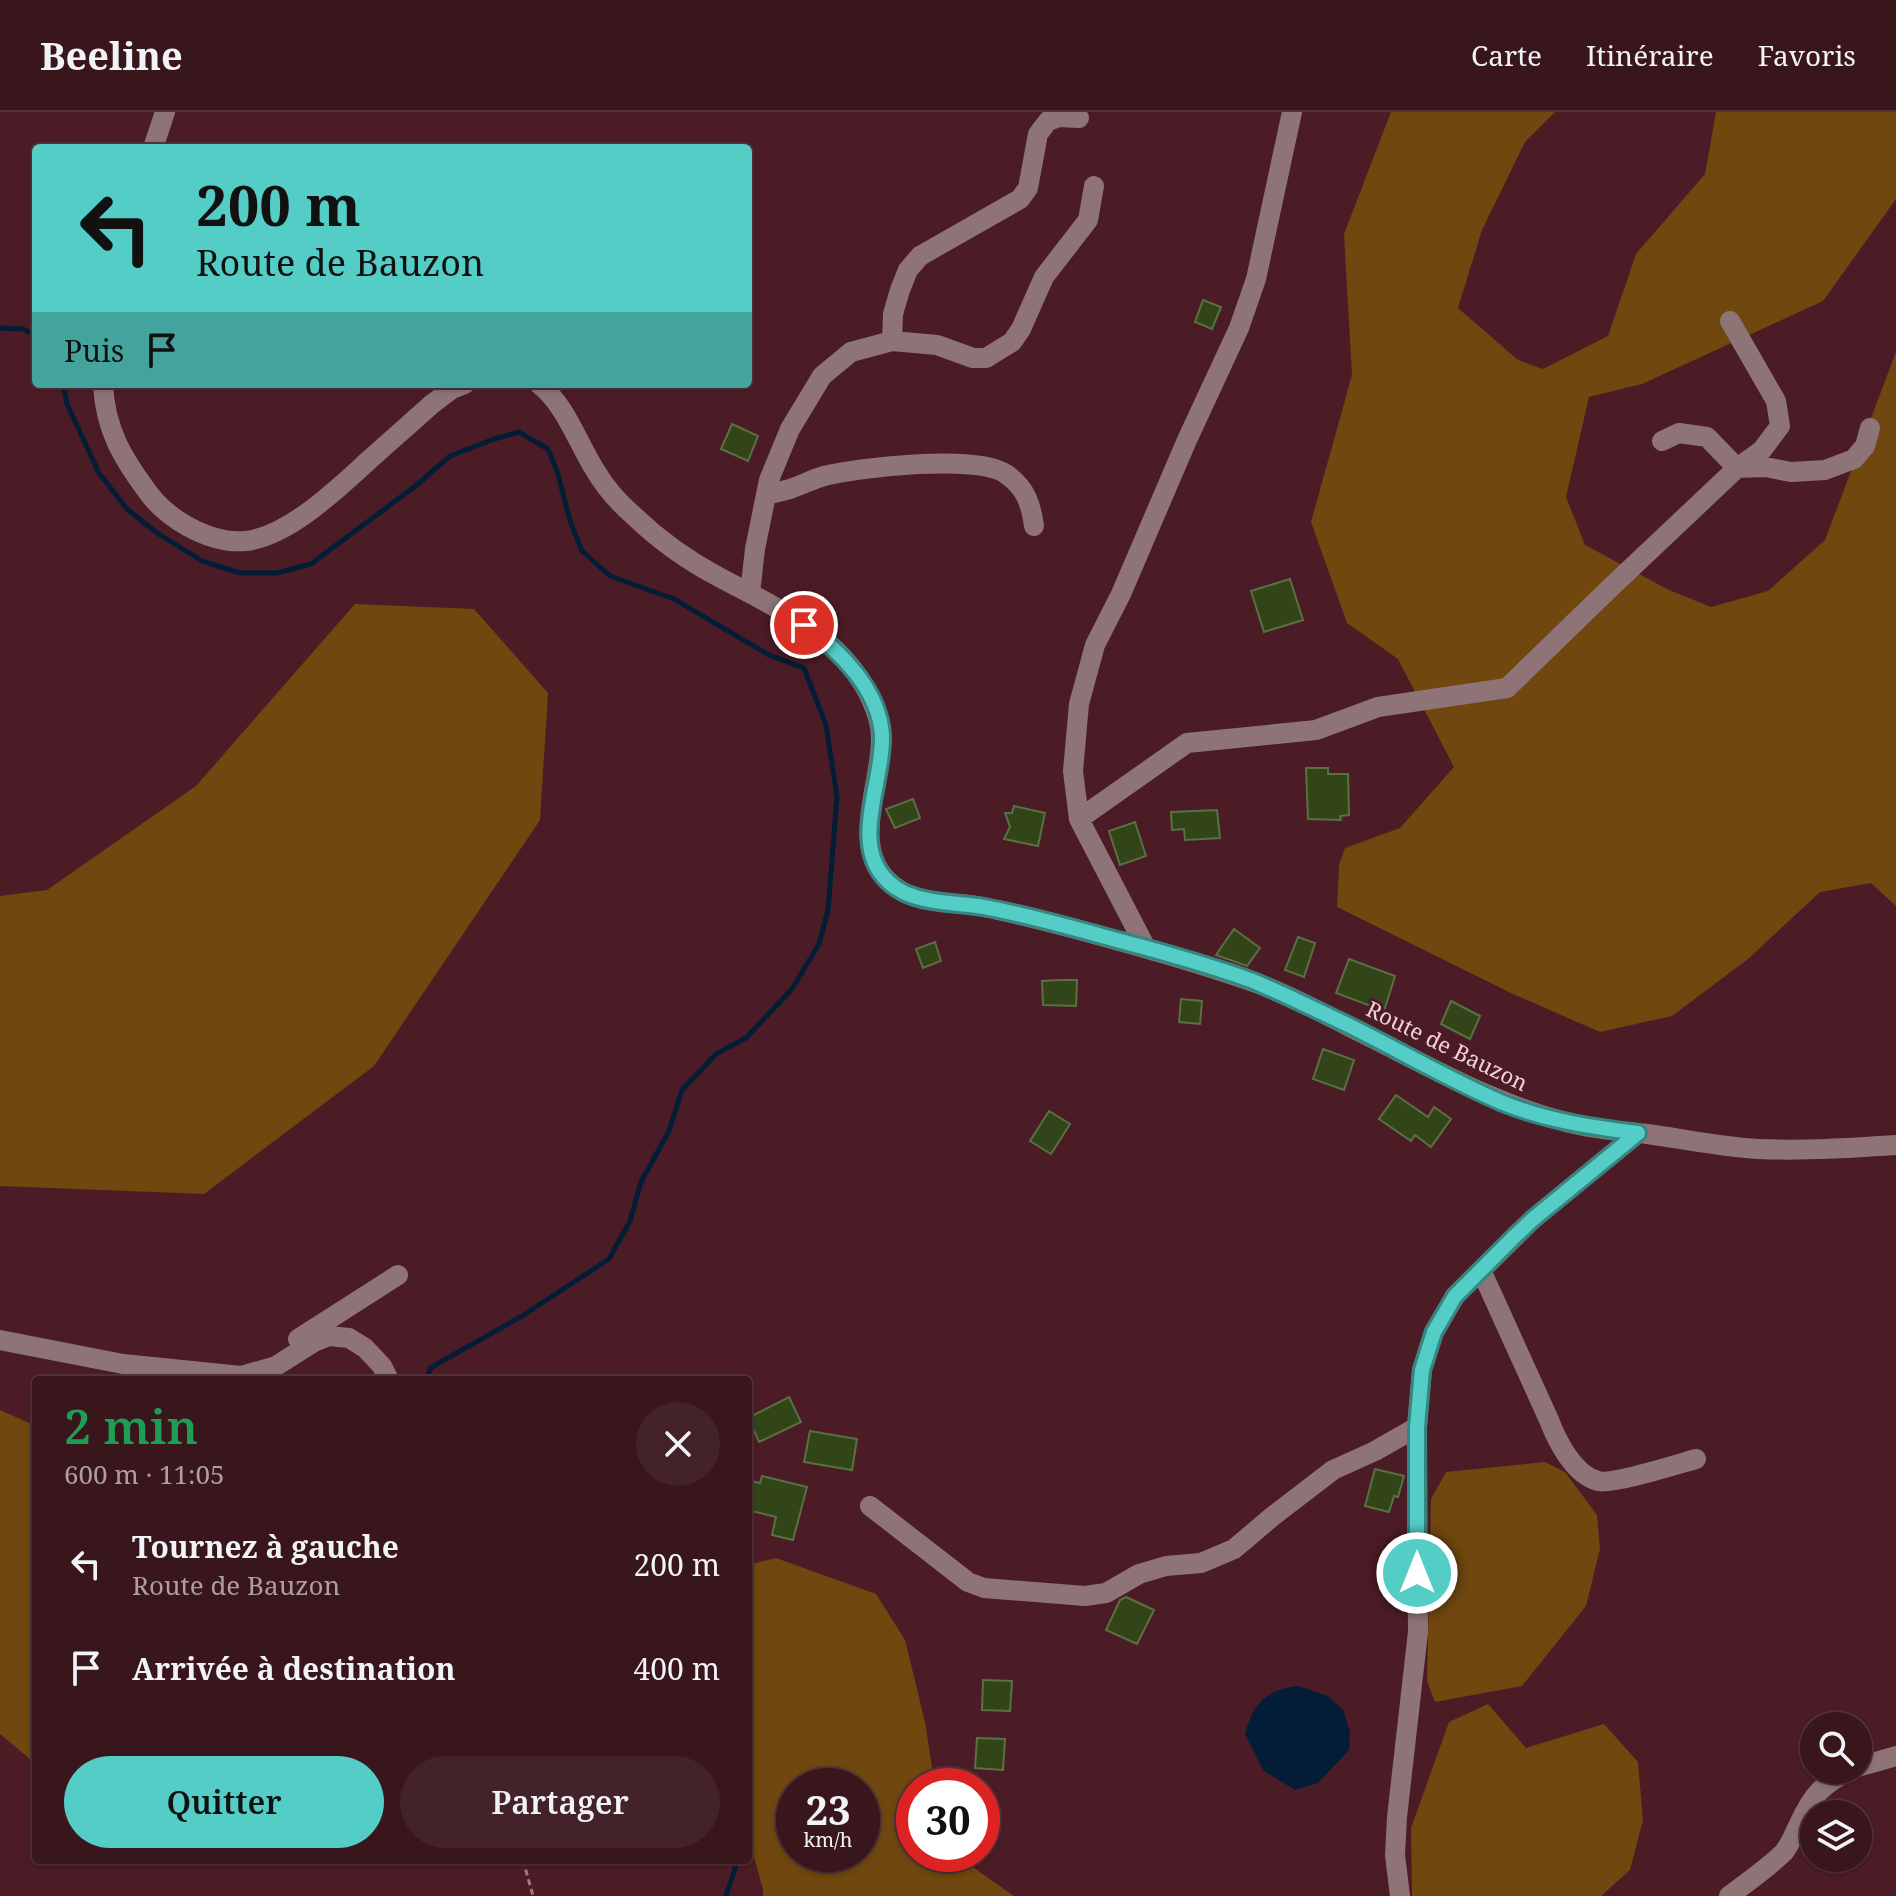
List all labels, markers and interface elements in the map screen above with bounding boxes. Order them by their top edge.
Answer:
text: Beeline [40,29,183,81]
text: Carte [1471,36,1542,74]
text: Itinéraire [1586,36,1714,74]
text: Favoris [1758,36,1856,74]
text: 200 m [196,166,361,242]
icon: left [64,176,168,280]
text: Route de Bauzon [196,238,484,287]
icon: arrive [140,328,184,372]
text: Puis [64,330,124,371]
pin [770,591,838,659]
icon: arrive [782,603,826,647]
street label: Route de Bauzon [1362,993,1533,1097]
text: 2 min [64,1393,198,1458]
button: close [636,1402,720,1486]
text: 600 m · 11:05 [64,1456,225,1492]
text: Tournez à gauche [132,1526,399,1567]
position arrow [1375,1531,1459,1615]
icon: left [64,1542,108,1586]
text: 200 m [634,1544,720,1585]
text: Route de Bauzon [132,1567,340,1603]
icon: arrive [64,1646,108,1690]
text: Arrivée à destination [132,1648,456,1689]
text: 400 m [634,1648,720,1689]
map controls [1800,1712,1872,1872]
button: search [1800,1712,1872,1784]
button: Quitter [64,1756,384,1848]
button: Partager [400,1756,720,1848]
speed limit sign: 30 [896,1768,1000,1872]
text: 23 [805,1782,851,1837]
button: layers [1800,1800,1872,1872]
text: km/h [803,1826,853,1853]

